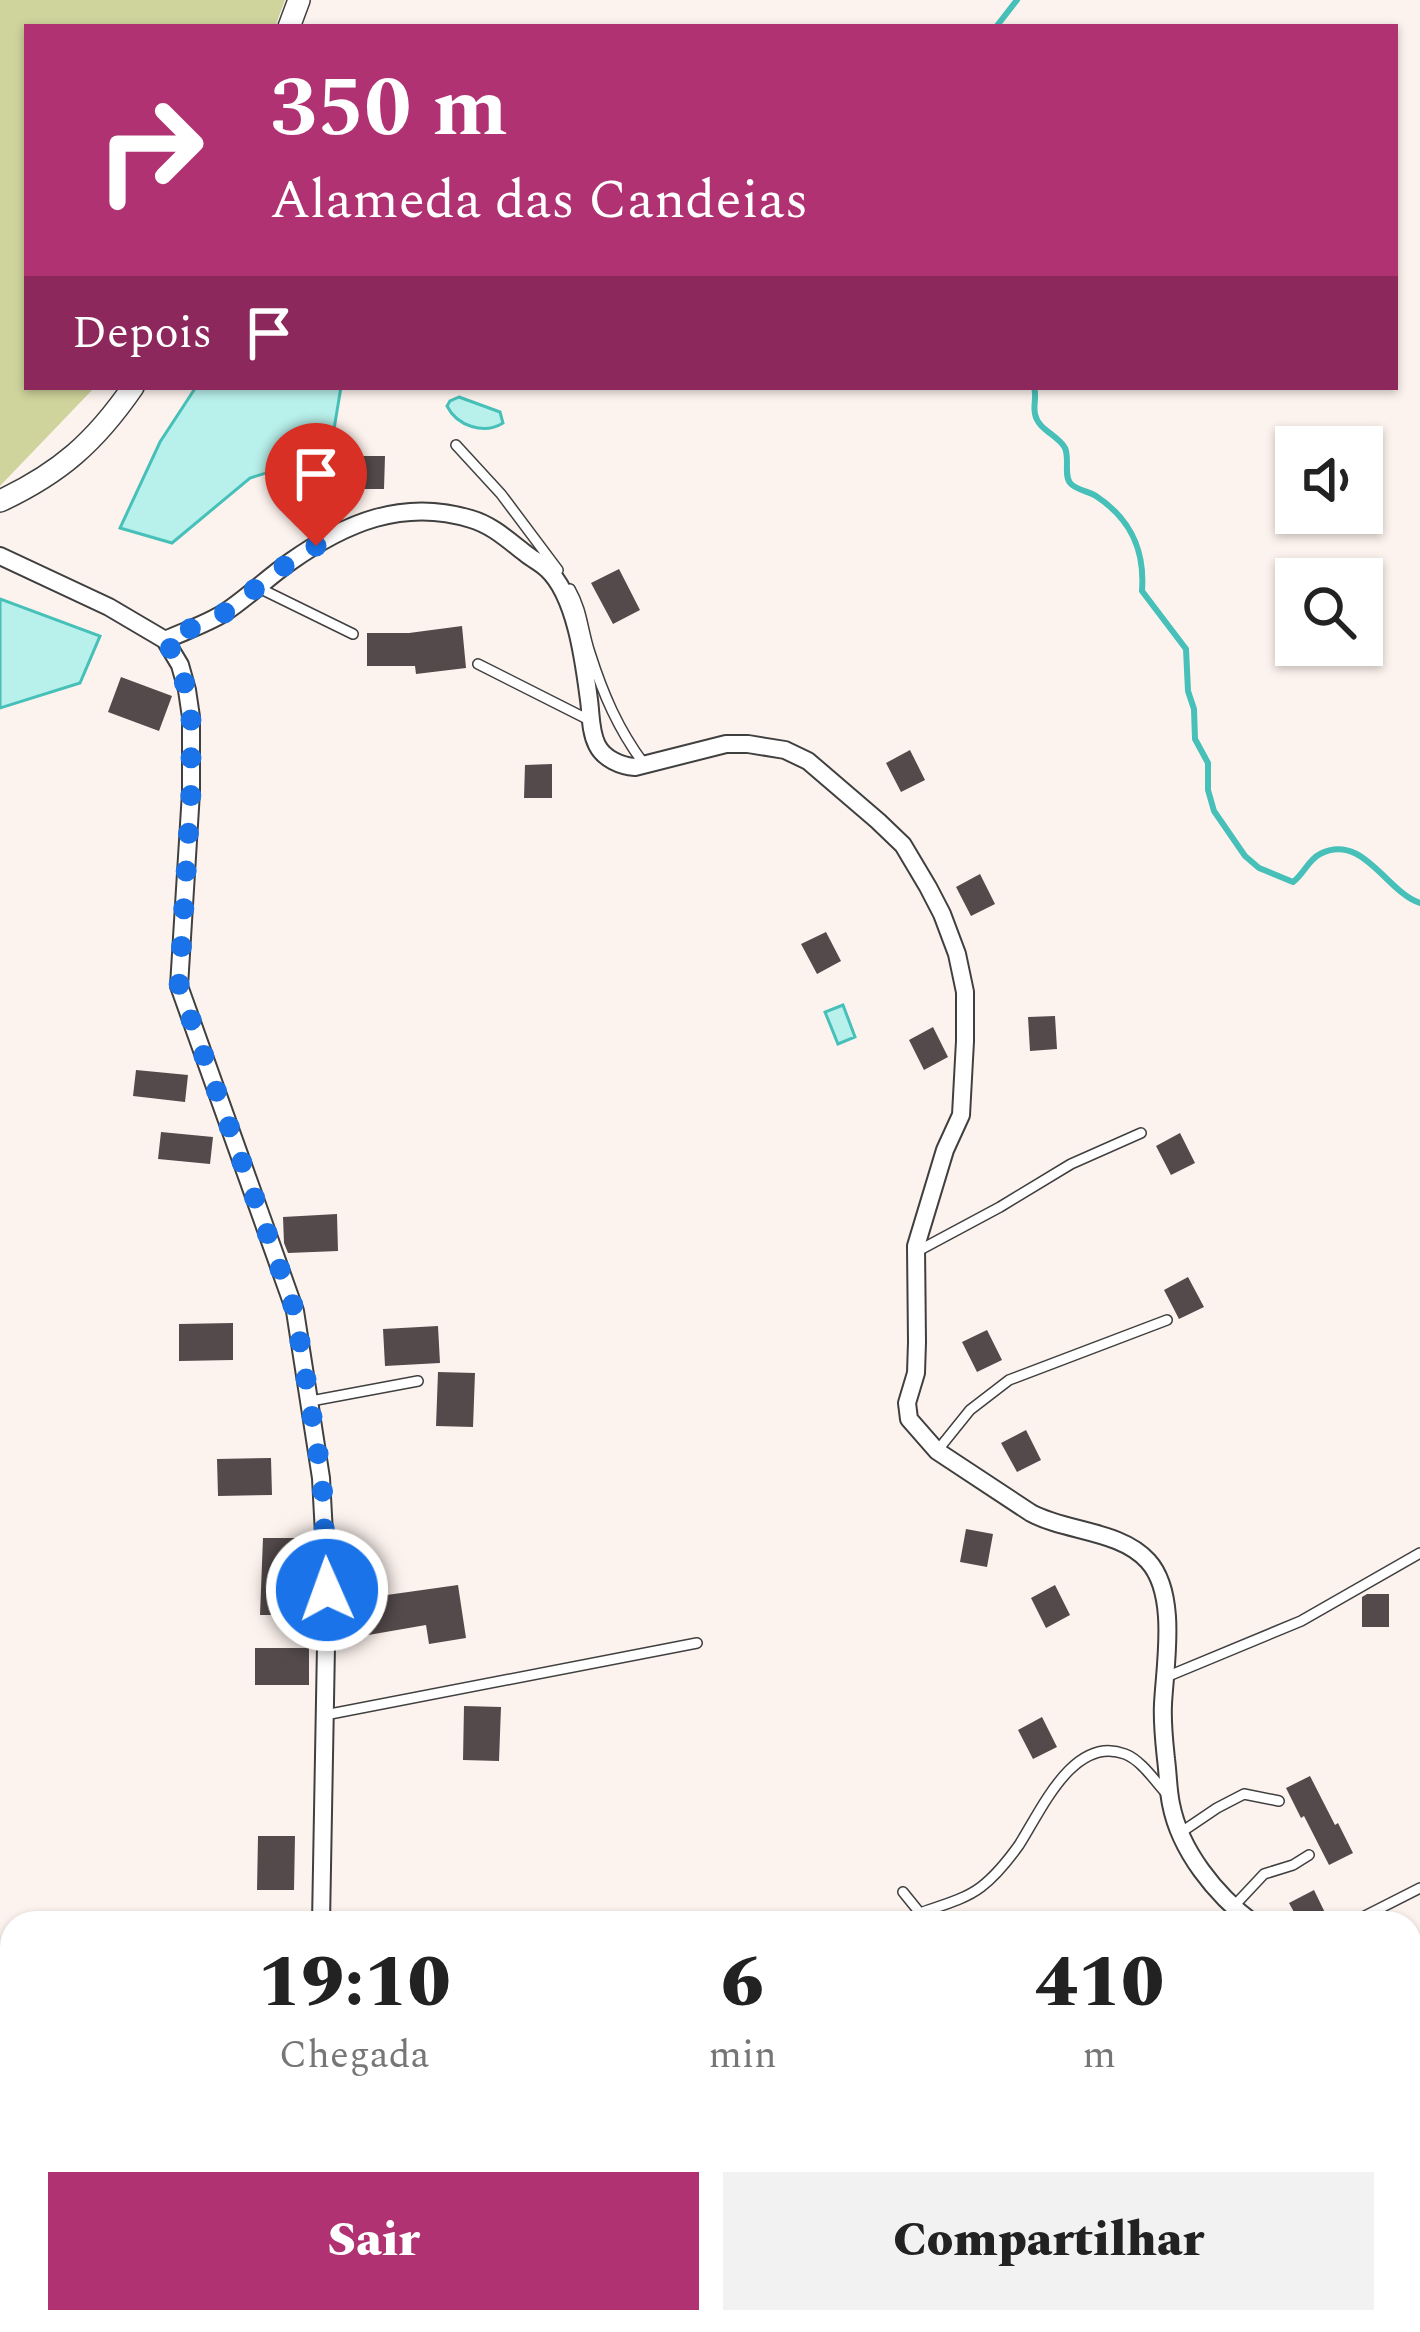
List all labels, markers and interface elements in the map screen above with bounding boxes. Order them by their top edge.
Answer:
text: 350 m [270,45,508,173]
icon: right [72,72,228,228]
text: Alameda das Candeias [270,160,808,242]
text: Depois [72,299,212,368]
icon: arrive [236,300,302,366]
pin [265,423,367,546]
map controls [1275,426,1383,666]
button: sound [1275,426,1383,534]
icon: arrive [283,441,349,507]
button: search [1275,558,1383,666]
position arrow [264,1527,390,1653]
text: 19:10 [258,1929,451,2038]
text: 6 [721,1929,764,2038]
text: 410 [1035,1929,1164,2038]
text: Chegada [279,2026,430,2085]
text: min [709,2026,777,2085]
text: m [1083,2026,1116,2085]
button: Sair [48,2172,699,2310]
button: Compartilhar [723,2172,1374,2310]

